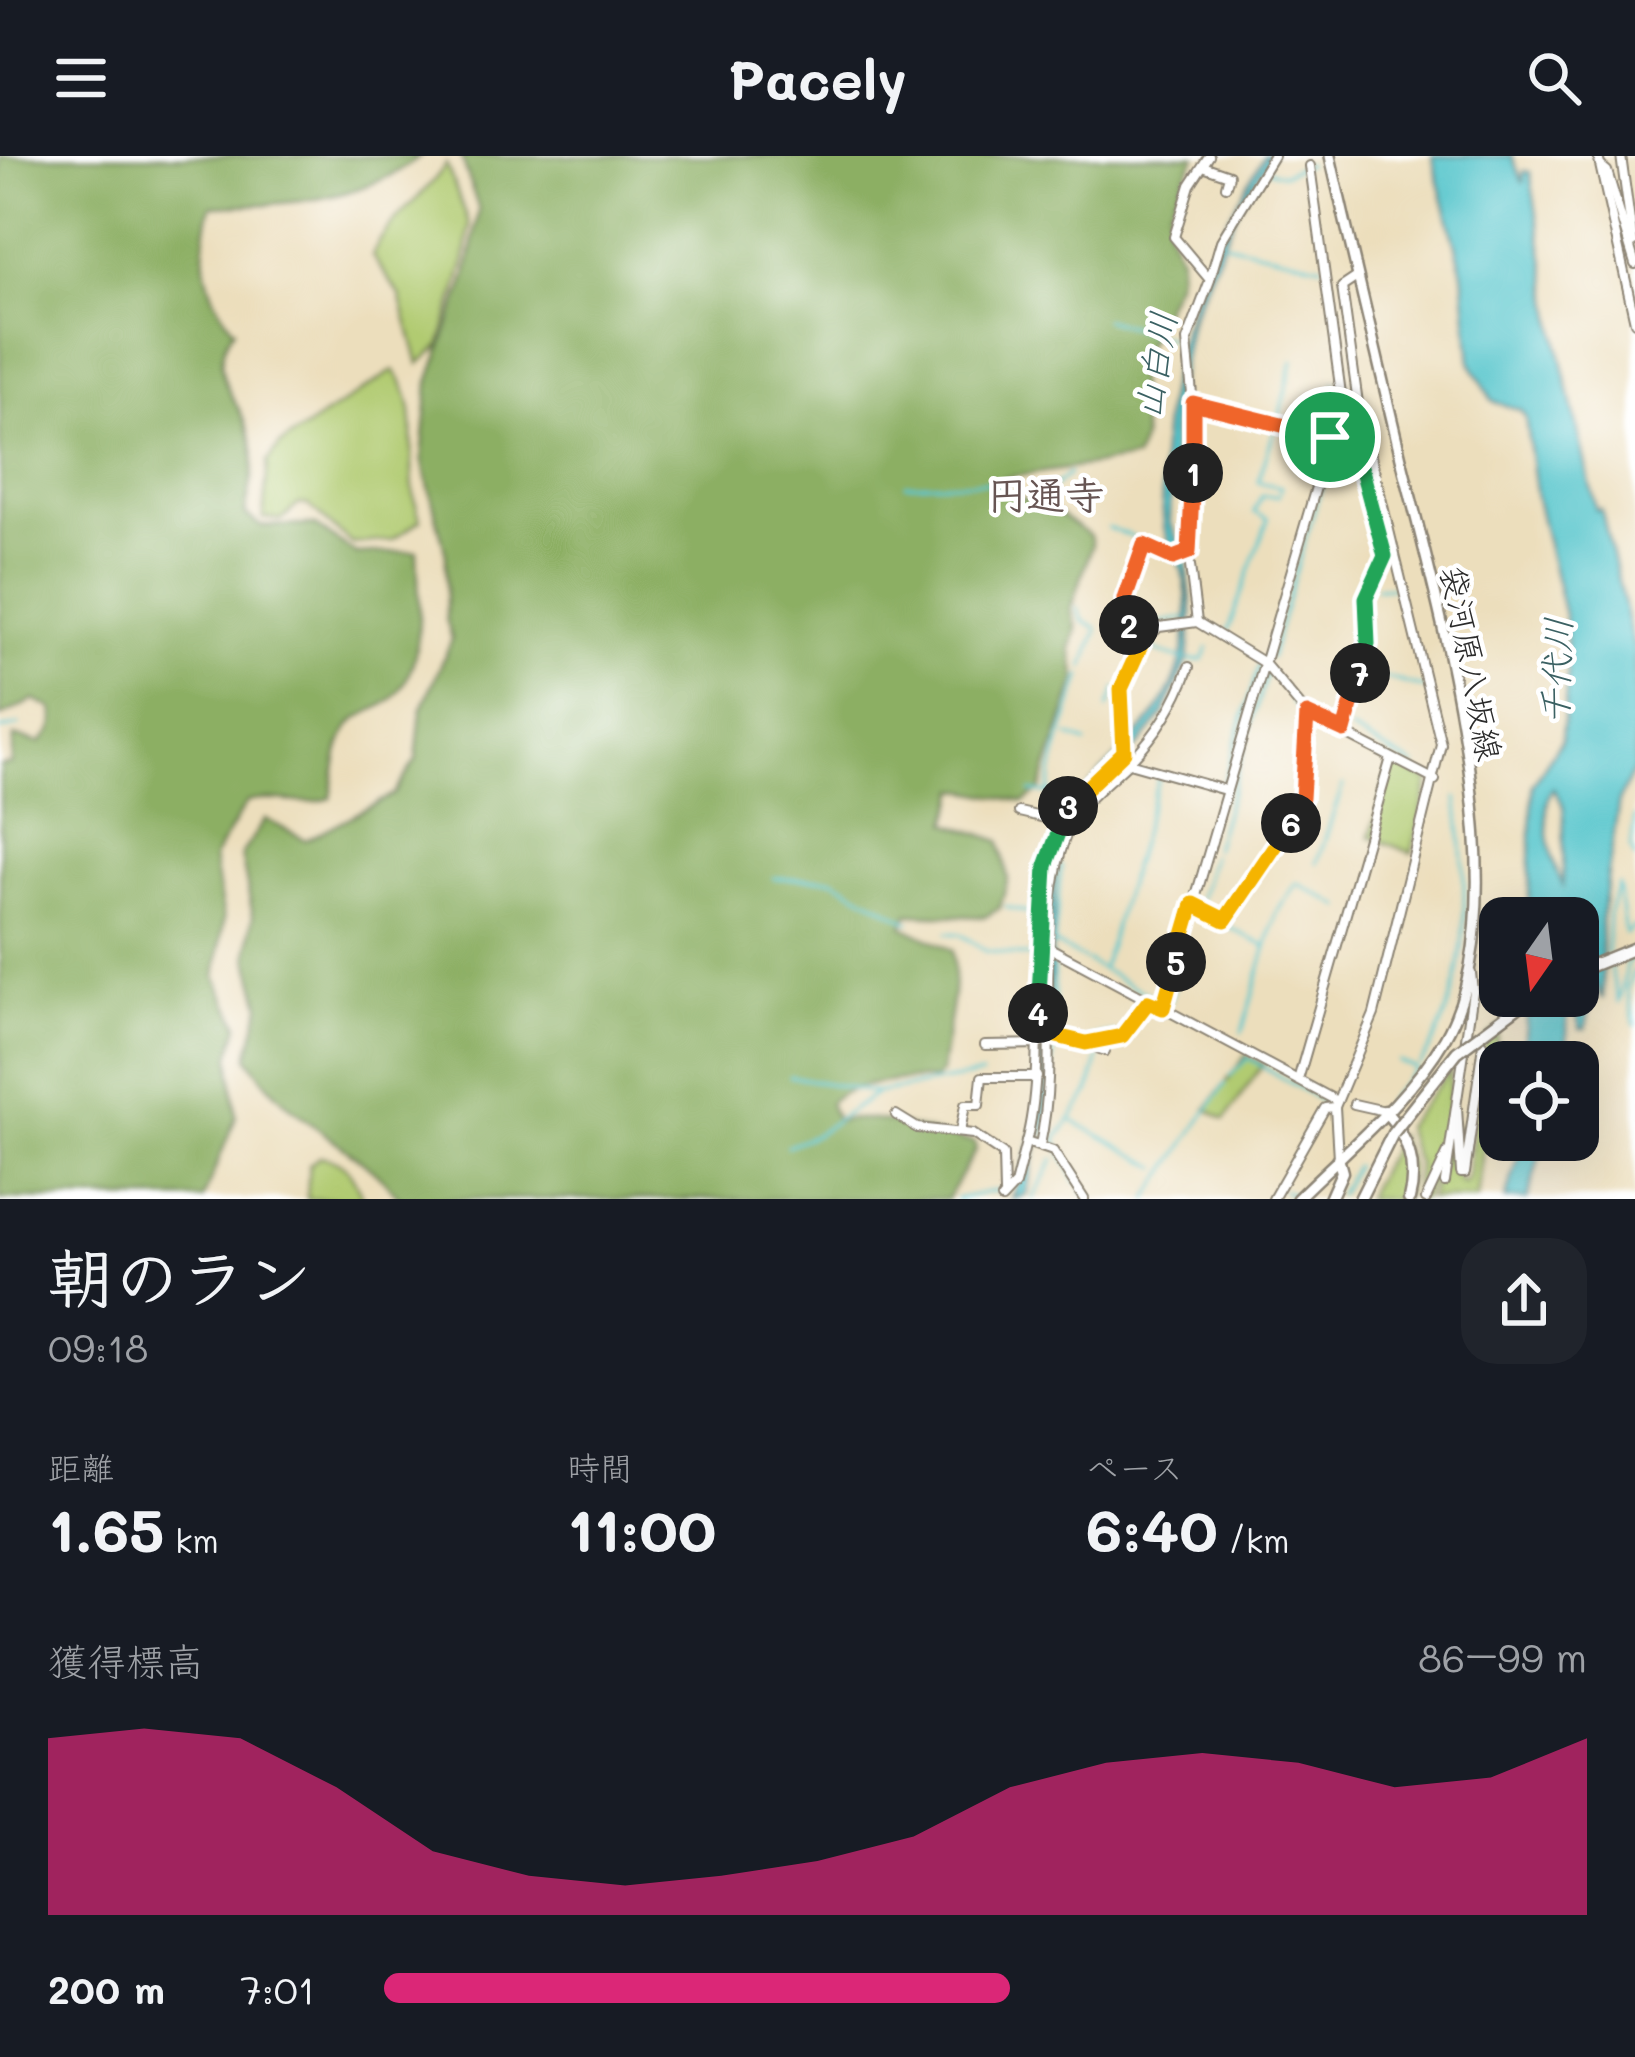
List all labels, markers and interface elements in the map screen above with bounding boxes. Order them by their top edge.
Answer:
text: Pacely [728,43,907,114]
icon: menu [48,45,114,111]
icon: search [1521,45,1587,111]
water label: 山白川 [1122,308,1186,422]
pin [1279,386,1381,488]
icon: arrive [1297,404,1363,470]
pin: 1 [1163,443,1223,503]
text: 1 [1186,451,1200,494]
district label: 円通寺 [987,468,1105,519]
street label: 袋河原八坂線 [1433,562,1513,764]
pin: 2 [1099,595,1159,655]
text: 2 [1120,603,1138,646]
water label: 千代川 [1530,616,1580,726]
pin: 7 [1330,643,1390,703]
text: 7 [1351,651,1369,694]
pin: 3 [1038,776,1098,836]
text: 3 [1058,784,1078,827]
pin: 6 [1261,793,1321,853]
text: 6 [1281,801,1301,844]
north arrow [1479,897,1599,1017]
map controls [1479,897,1599,1161]
pin: 5 [1146,932,1206,992]
text: 5 [1166,940,1186,983]
pin: 4 [1008,983,1068,1043]
text: 4 [1028,991,1048,1034]
button: locate [1479,1041,1599,1161]
text: 朝のラン [48,1233,312,1319]
button: share [1461,1238,1587,1364]
text: 09:18 [48,1321,148,1372]
text: 距離 [48,1445,114,1488]
text: 時間 [567,1445,633,1488]
text: ペース [1086,1445,1183,1488]
text: 1.65 [48,1490,164,1568]
text: 11:00 [567,1490,716,1568]
text: 6:40 [1086,1490,1218,1568]
text: km [164,1518,219,1561]
text: /km [1218,1518,1290,1561]
text: 86–99 m [1418,1631,1587,1682]
text: 獲得標高 [48,1635,204,1686]
text: 200 m [48,1963,165,2014]
text: 7:01 [240,1963,315,2014]

